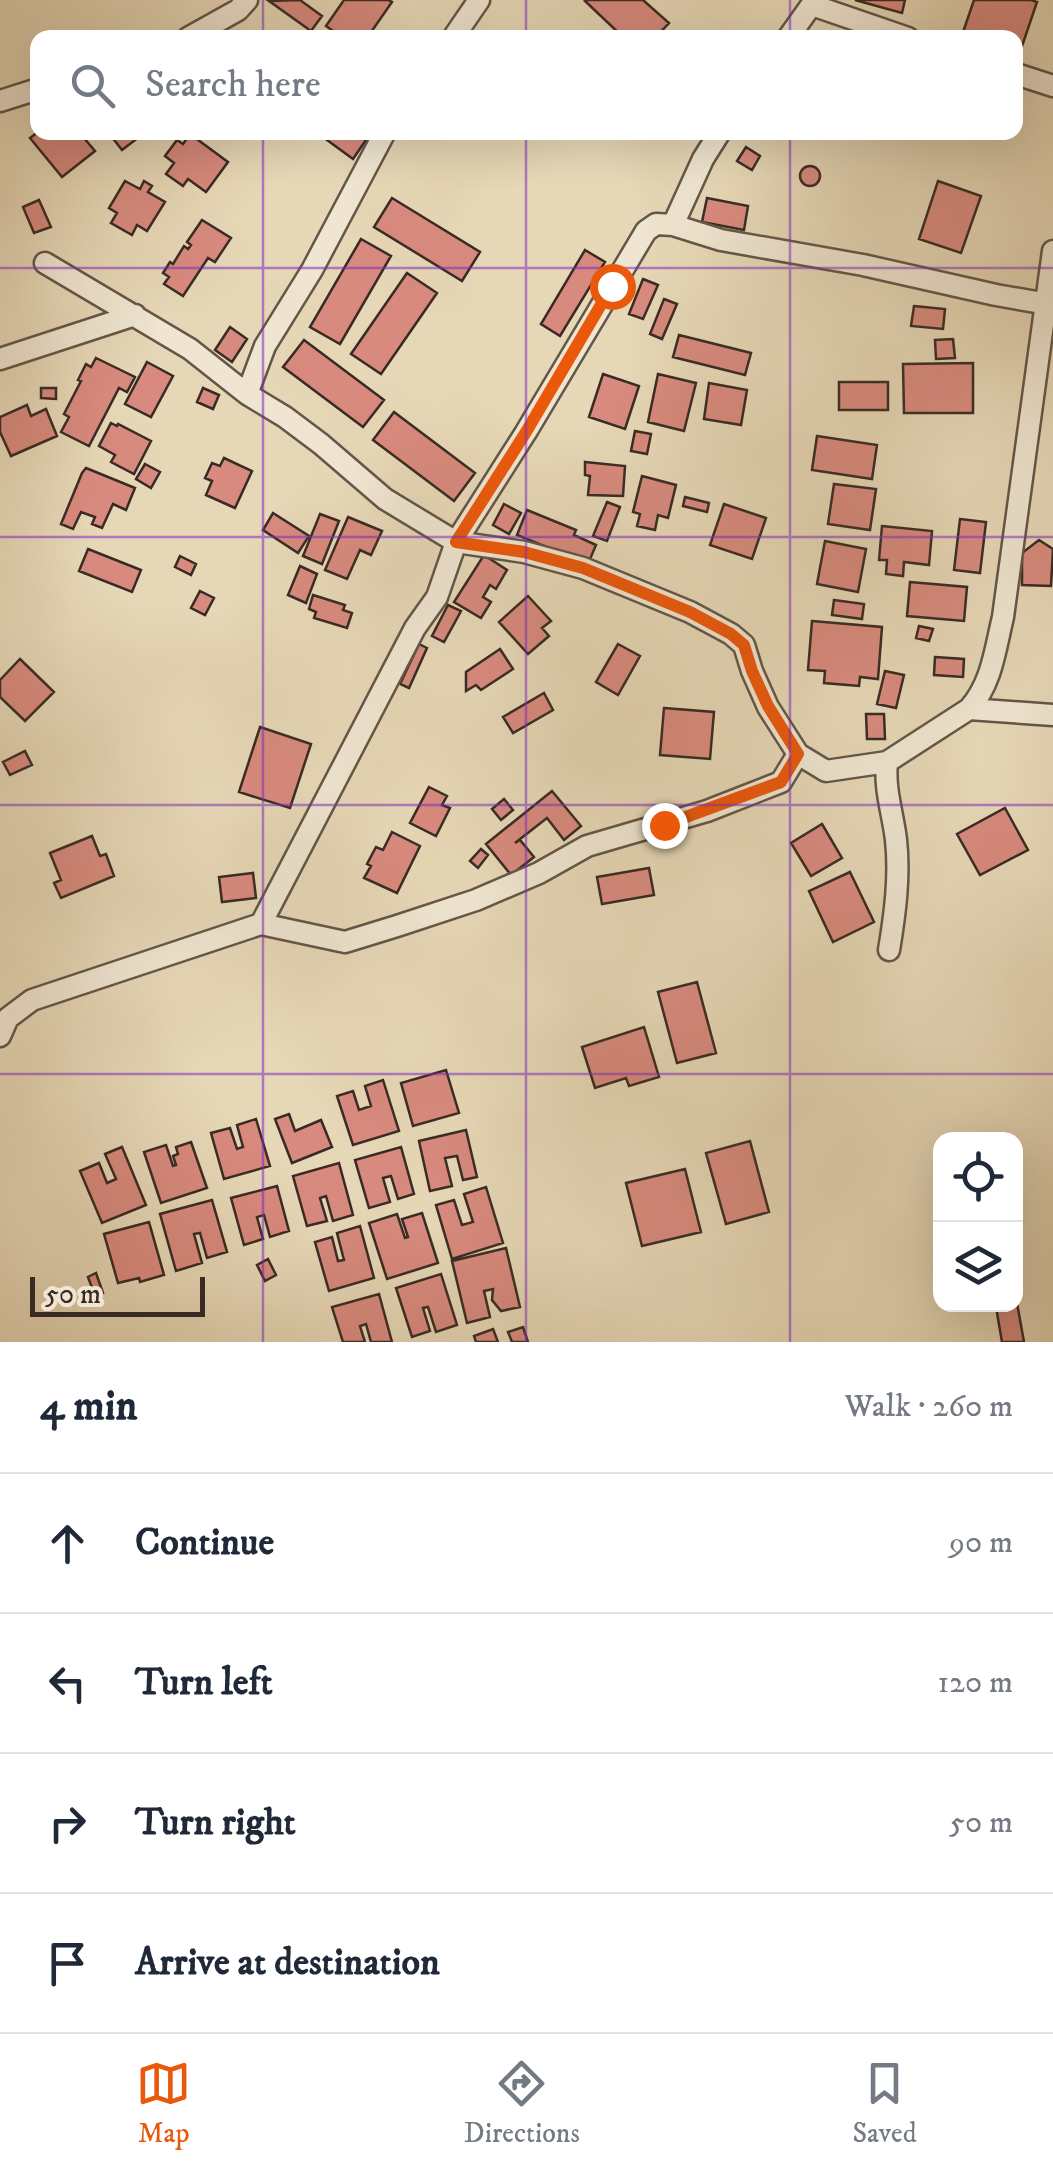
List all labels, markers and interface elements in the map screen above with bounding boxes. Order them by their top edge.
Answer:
search box [30,30,1023,140]
icon: search [65,58,120,113]
text: Search here [145,61,321,109]
route start [590,264,636,310]
route end [642,803,688,849]
map controls [933,1132,1023,1312]
button: locate [933,1132,1023,1222]
button: layers [933,1222,1023,1312]
scale bar [30,1272,205,1316]
text: 50 m [45,1277,101,1312]
text: 4 min [40,1381,138,1433]
text: Walk · 260 m [845,1387,1013,1427]
icon: ahead [40,1516,95,1571]
text: Continue [135,1519,274,1567]
text: 90 m [949,1523,1013,1563]
icon: left [40,1656,95,1711]
text: Turn left [135,1659,273,1707]
text: 120 m [937,1663,1013,1703]
icon: right [40,1796,95,1851]
text: Turn right [135,1799,296,1847]
text: 50 m [949,1803,1013,1843]
icon: arrive [40,1936,95,1991]
text: Arrive at destination [135,1939,440,1987]
tab: Map [136,2056,191,2151]
tab: Directions [464,2056,580,2151]
tab: Saved [852,2056,917,2151]

